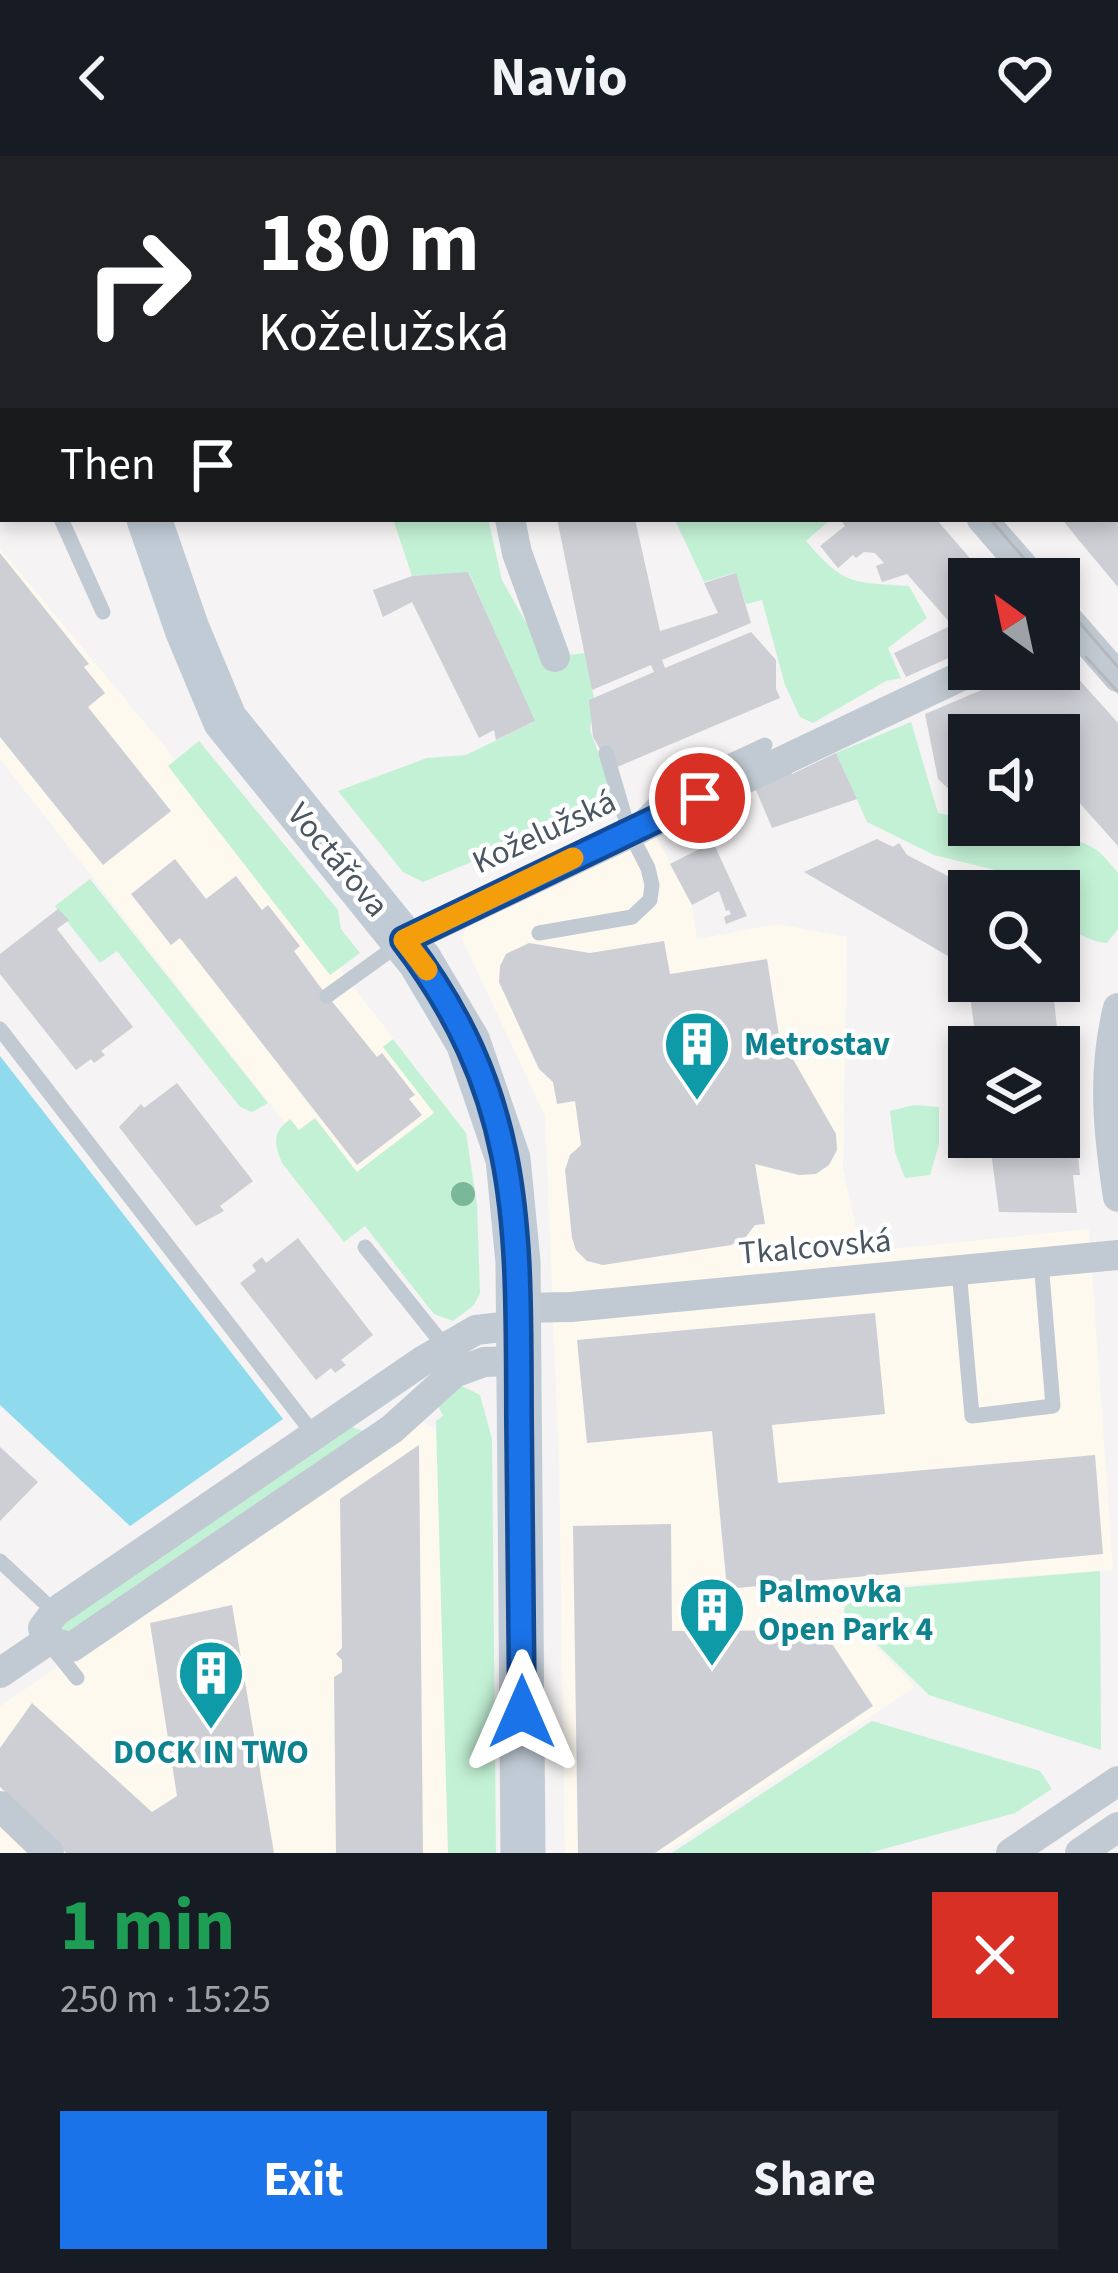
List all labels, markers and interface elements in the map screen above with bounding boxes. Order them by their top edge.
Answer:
text: Navio [490,40,628,117]
icon: back [60,45,126,111]
icon: heart [992,45,1058,111]
text: 180 m [258,184,480,304]
icon: right [60,204,216,360]
text: Koželužská [258,295,509,372]
icon: arrive [180,432,246,498]
text: Then [60,433,156,497]
north arrow [948,558,1080,690]
map controls [948,558,1080,1158]
button: sound [948,714,1080,846]
pin [649,747,751,849]
icon: arrive [667,765,733,831]
street label: Koželužská [465,778,623,886]
street label: Voctářova [276,793,400,927]
button: search [948,870,1080,1002]
building icon: Metrostav [662,1009,732,1103]
place label: Metrostav [744,1021,890,1068]
button: layers [948,1026,1080,1158]
street label: Tkalcovská [737,1217,893,1277]
place label: Palmovka Open Park 4 [758,1568,933,1653]
building icon: Palmovka Open Park 4 [677,1575,747,1669]
building icon: DOCK IN TWO [176,1638,246,1732]
position arrow [459,1649,585,1775]
place label: DOCK IN TWO [113,1729,309,1776]
text: 1 min [60,1875,235,1978]
button: close [932,1892,1058,2018]
text: 250 m · 15:25 [60,1972,271,2028]
button: Exit [60,2111,547,2249]
button: Share [571,2111,1058,2249]

